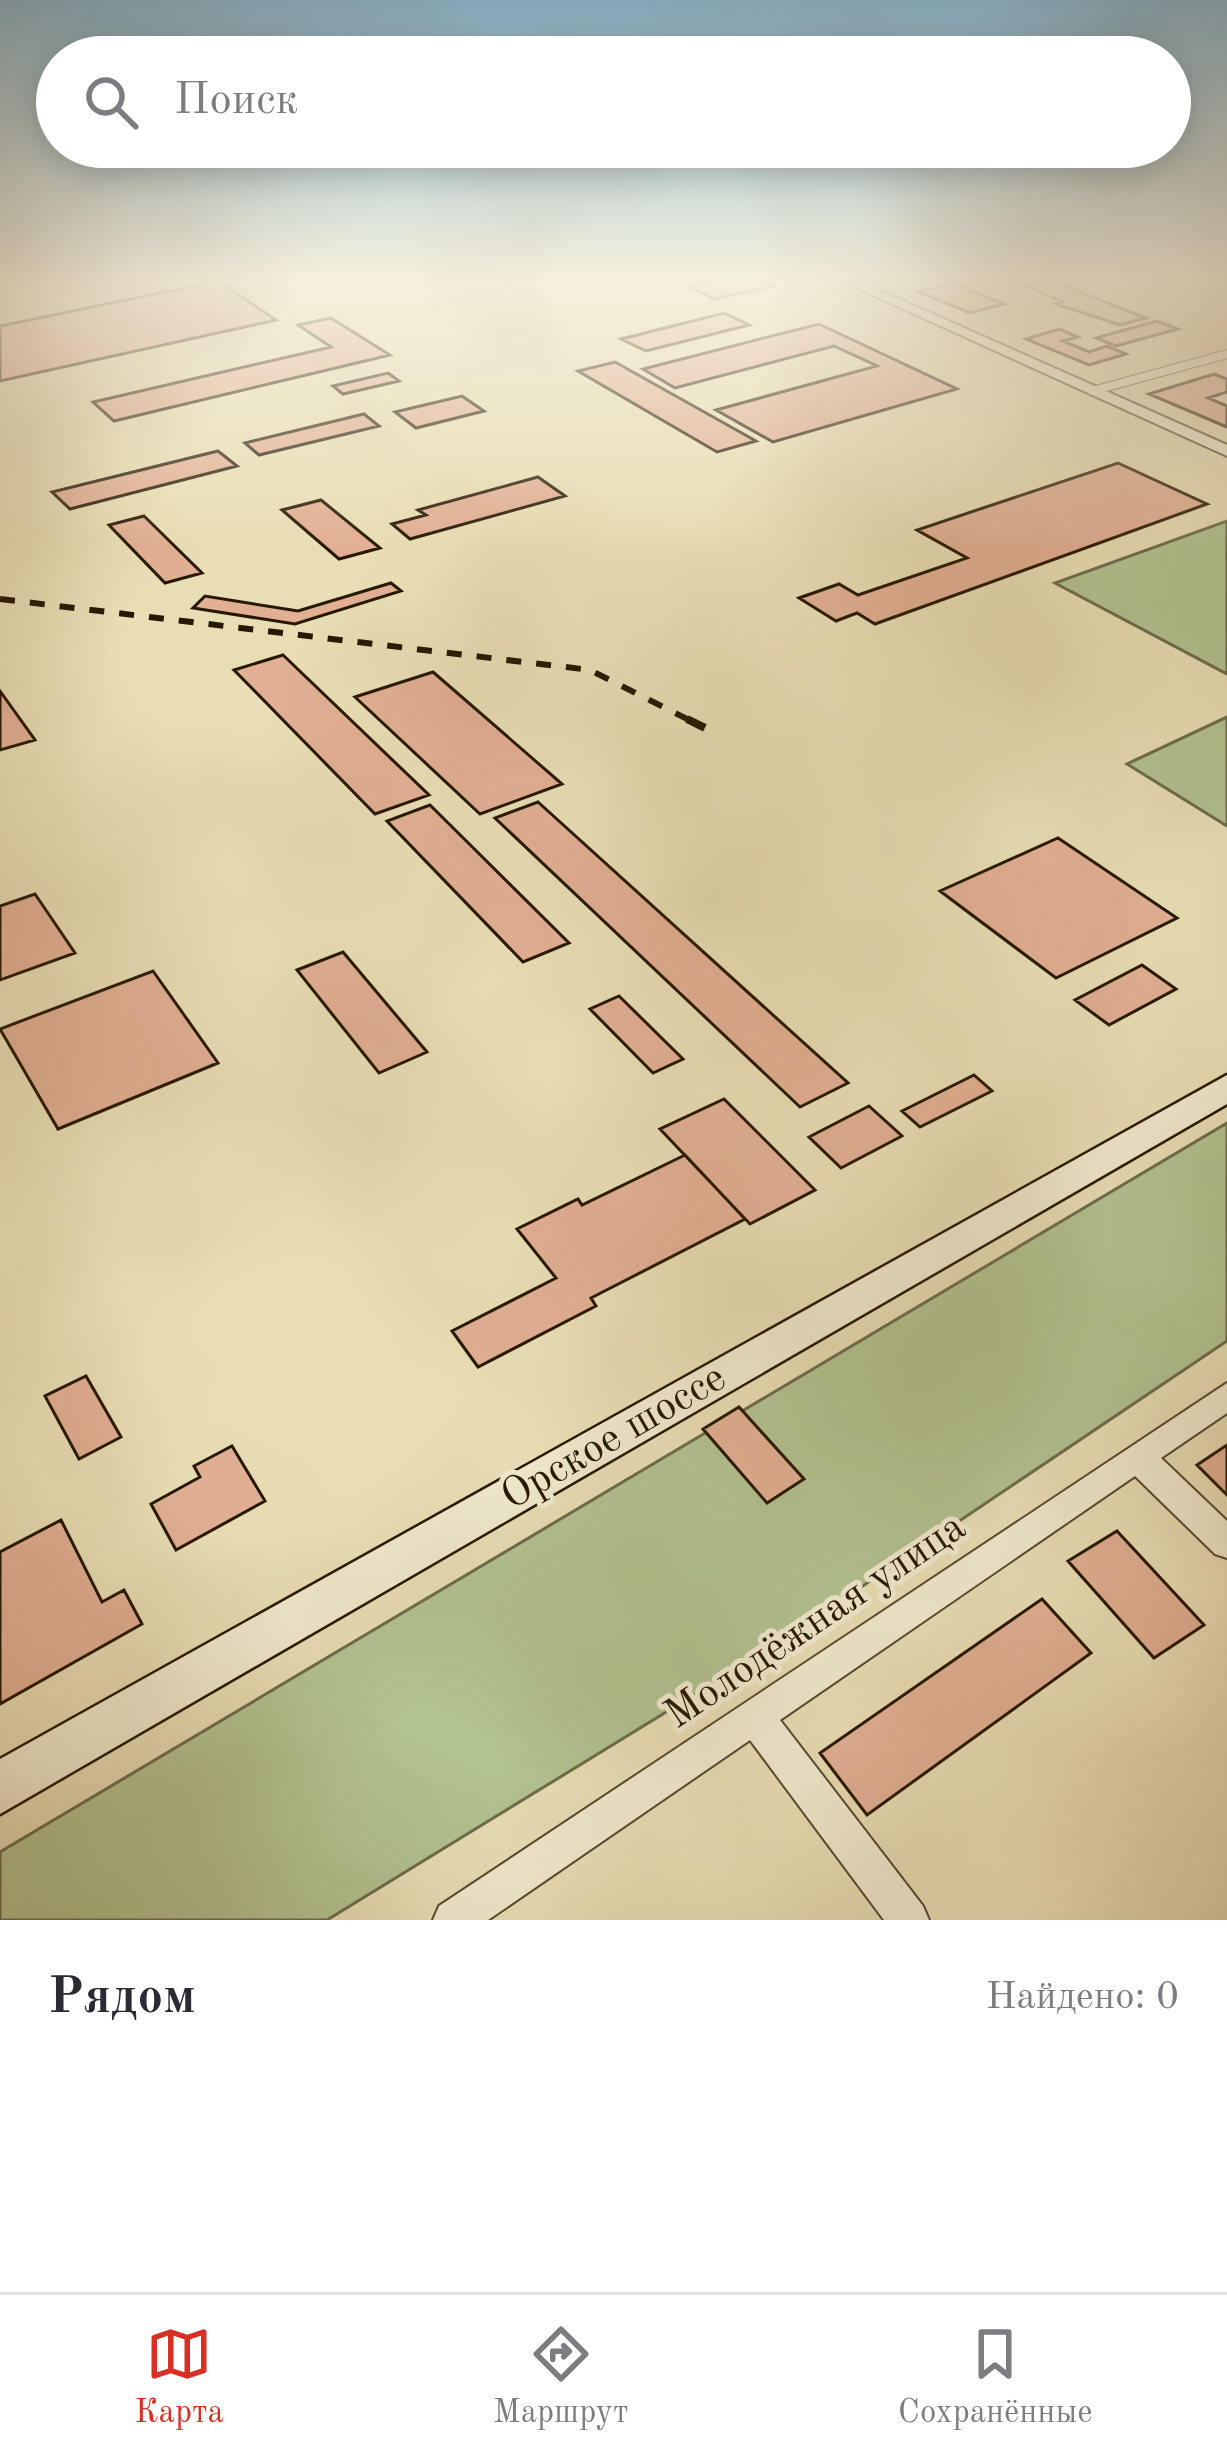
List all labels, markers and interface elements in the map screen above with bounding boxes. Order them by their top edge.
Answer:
search box [36,36,1191,168]
icon: search [78,69,144,135]
text: Поиск [174,79,298,124]
street label: Орское шоссе [495,1357,733,1519]
street label: Молодёжная улица [658,1506,974,1738]
text: Рядом [48,1973,196,2024]
text: Найдено: 0 [986,1978,1179,2017]
tab: Карта [135,2321,224,2434]
tab: Маршрут [493,2321,629,2434]
tab: Сохранённые [898,2321,1092,2434]

